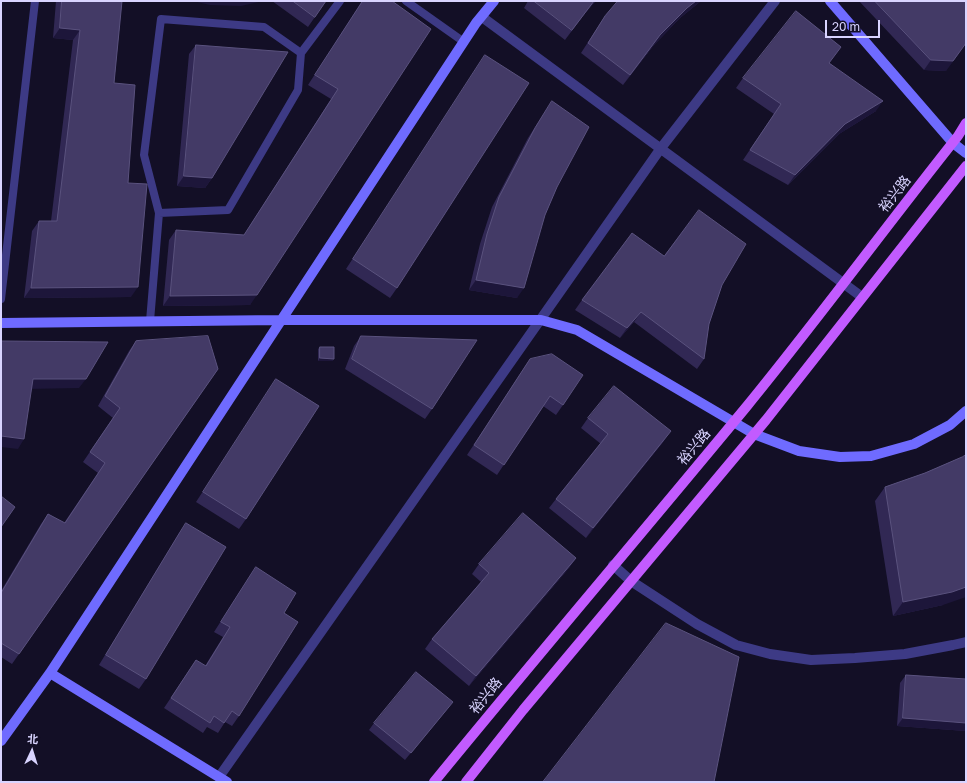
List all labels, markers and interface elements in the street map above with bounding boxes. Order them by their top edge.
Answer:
scale bar [827,12,882,38]
text: 20 m [832,19,860,34]
street label: 裕兴路 [875,172,915,216]
street label: 裕兴路 [674,426,714,468]
street label: 裕兴路 [466,674,506,718]
north arrow [12,731,52,771]
text: 北 [27,732,39,745]

